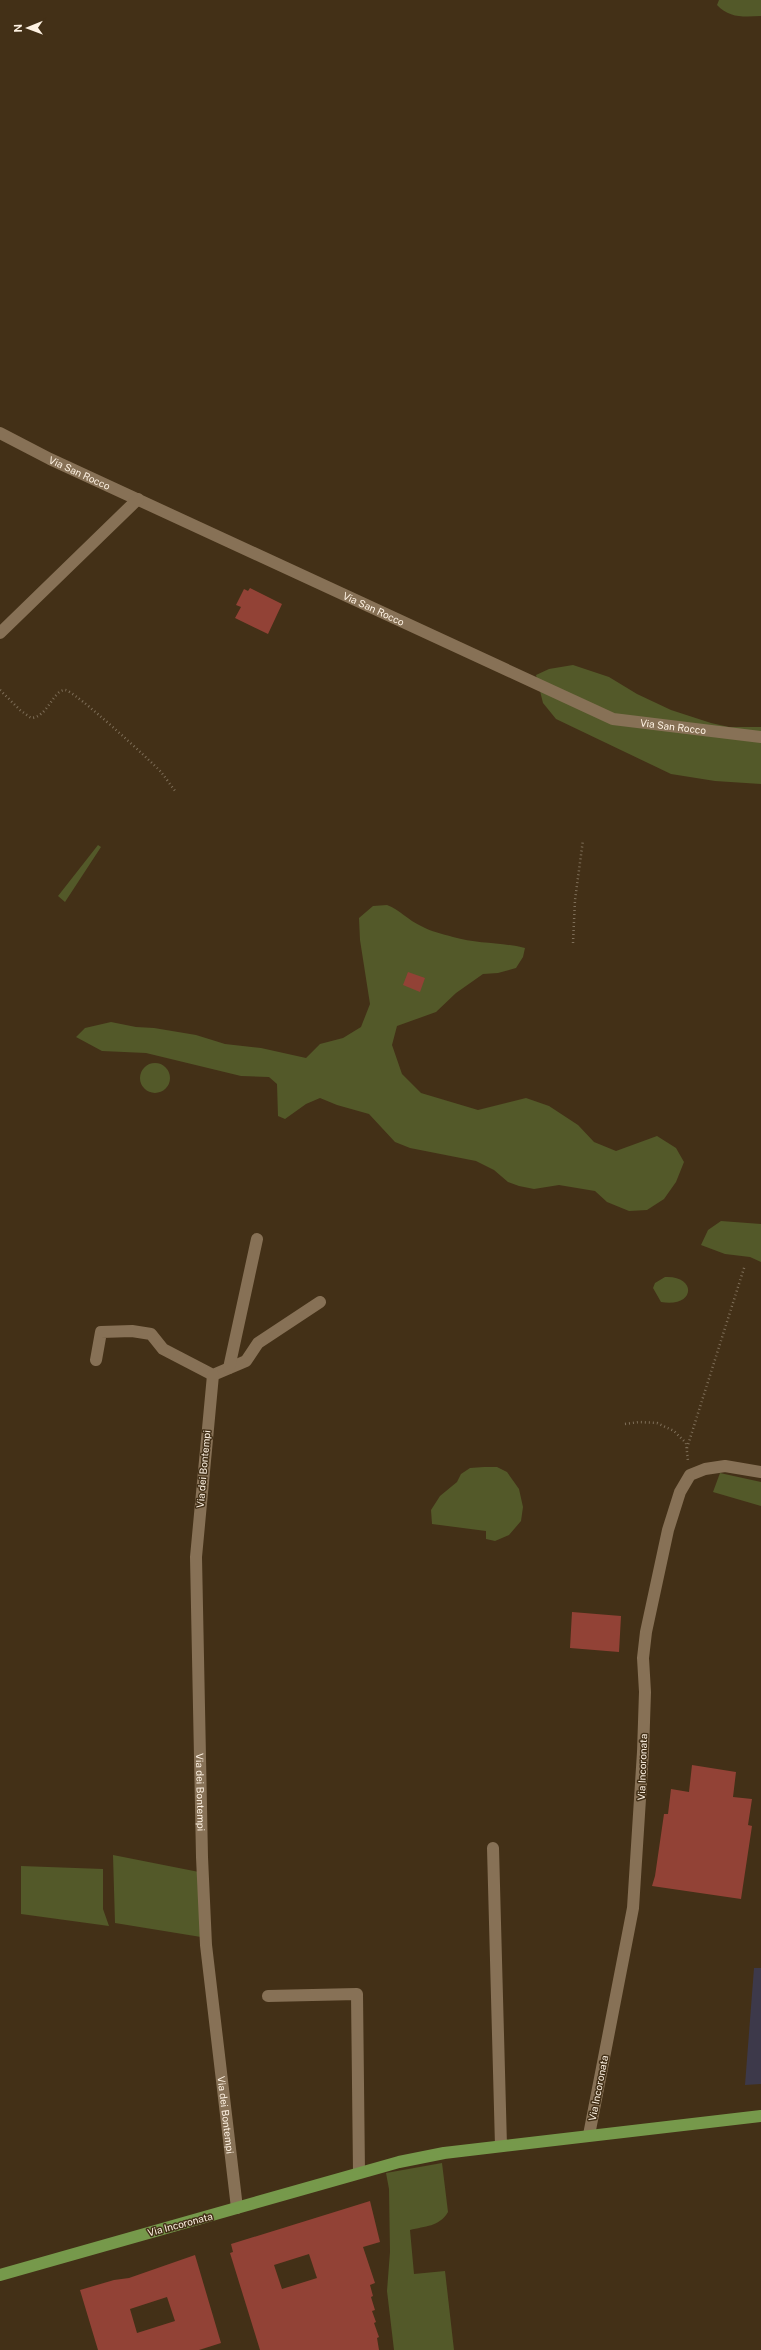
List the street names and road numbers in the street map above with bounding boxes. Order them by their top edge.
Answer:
street label: Via San Rocco [47,453,113,492]
street label: Via San Rocco [341,589,407,628]
street label: Via San Rocco [639,716,707,736]
street label: Via dei Bontempi [194,1430,212,1508]
street label: Via Incoronata [635,1733,649,1801]
street label: Via dei Bontempi [194,1753,207,1831]
street label: Via Incoronata [586,2054,610,2122]
street label: Via dei Bontempi [215,2075,237,2154]
street label: Via Incoronata [146,2210,214,2238]

